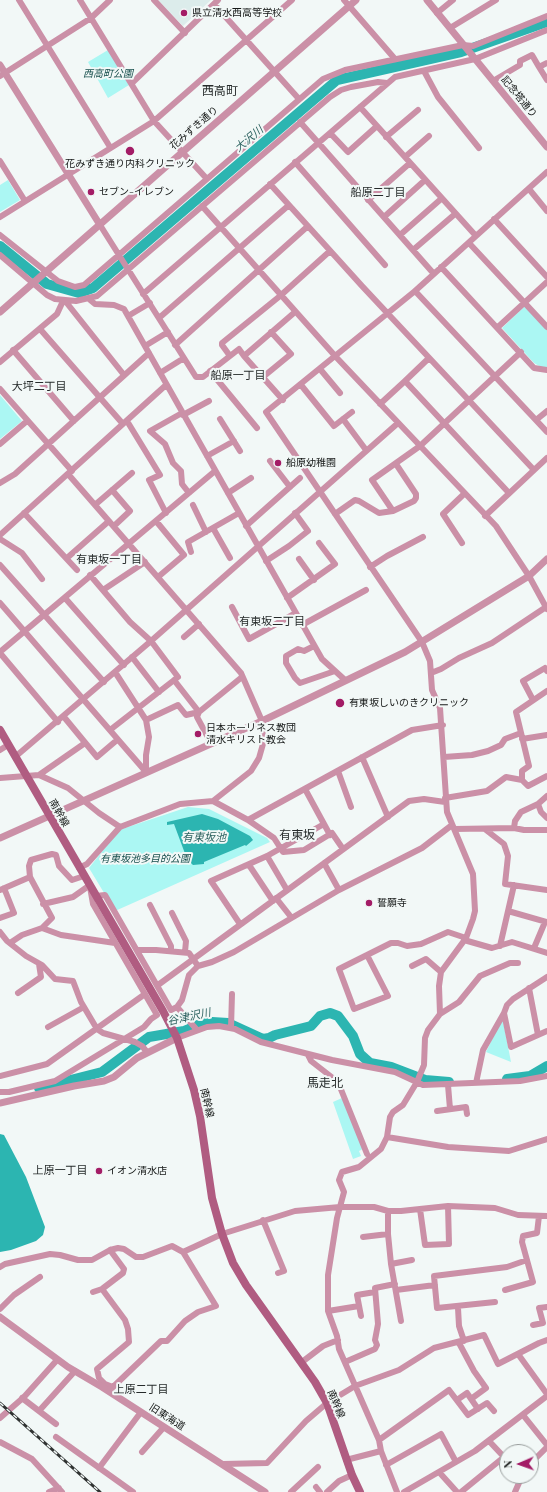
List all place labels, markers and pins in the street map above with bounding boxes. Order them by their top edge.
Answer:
place label: 県立清水西高等学校 [192,7,282,19]
marker: 県立清水西高等学校 [179,8,189,18]
marker: 花みずき通り内科クリニック [124,145,136,157]
place label: 花みずき通り内科クリニック [65,158,195,170]
place label: セブン-イレブン [99,186,174,198]
marker: セブン-イレブン [86,187,96,197]
place label: 船原幼稚園 [286,457,336,469]
marker: 船原幼稚園 [273,458,283,468]
marker: 有東坂しいのきクリニック [334,697,346,709]
place label: 有東坂しいのきクリニック [349,697,469,709]
place label: 日本ホーリネス教団 清水キリスト教会 [206,722,296,746]
marker: 日本ホーリネス教団 清水キリスト教会 [193,729,203,739]
place label: 誓願寺 [377,897,407,909]
marker: 誓願寺 [364,898,374,908]
place label: イオン清水店 [107,1165,167,1177]
marker: イオン清水店 [94,1166,104,1176]

